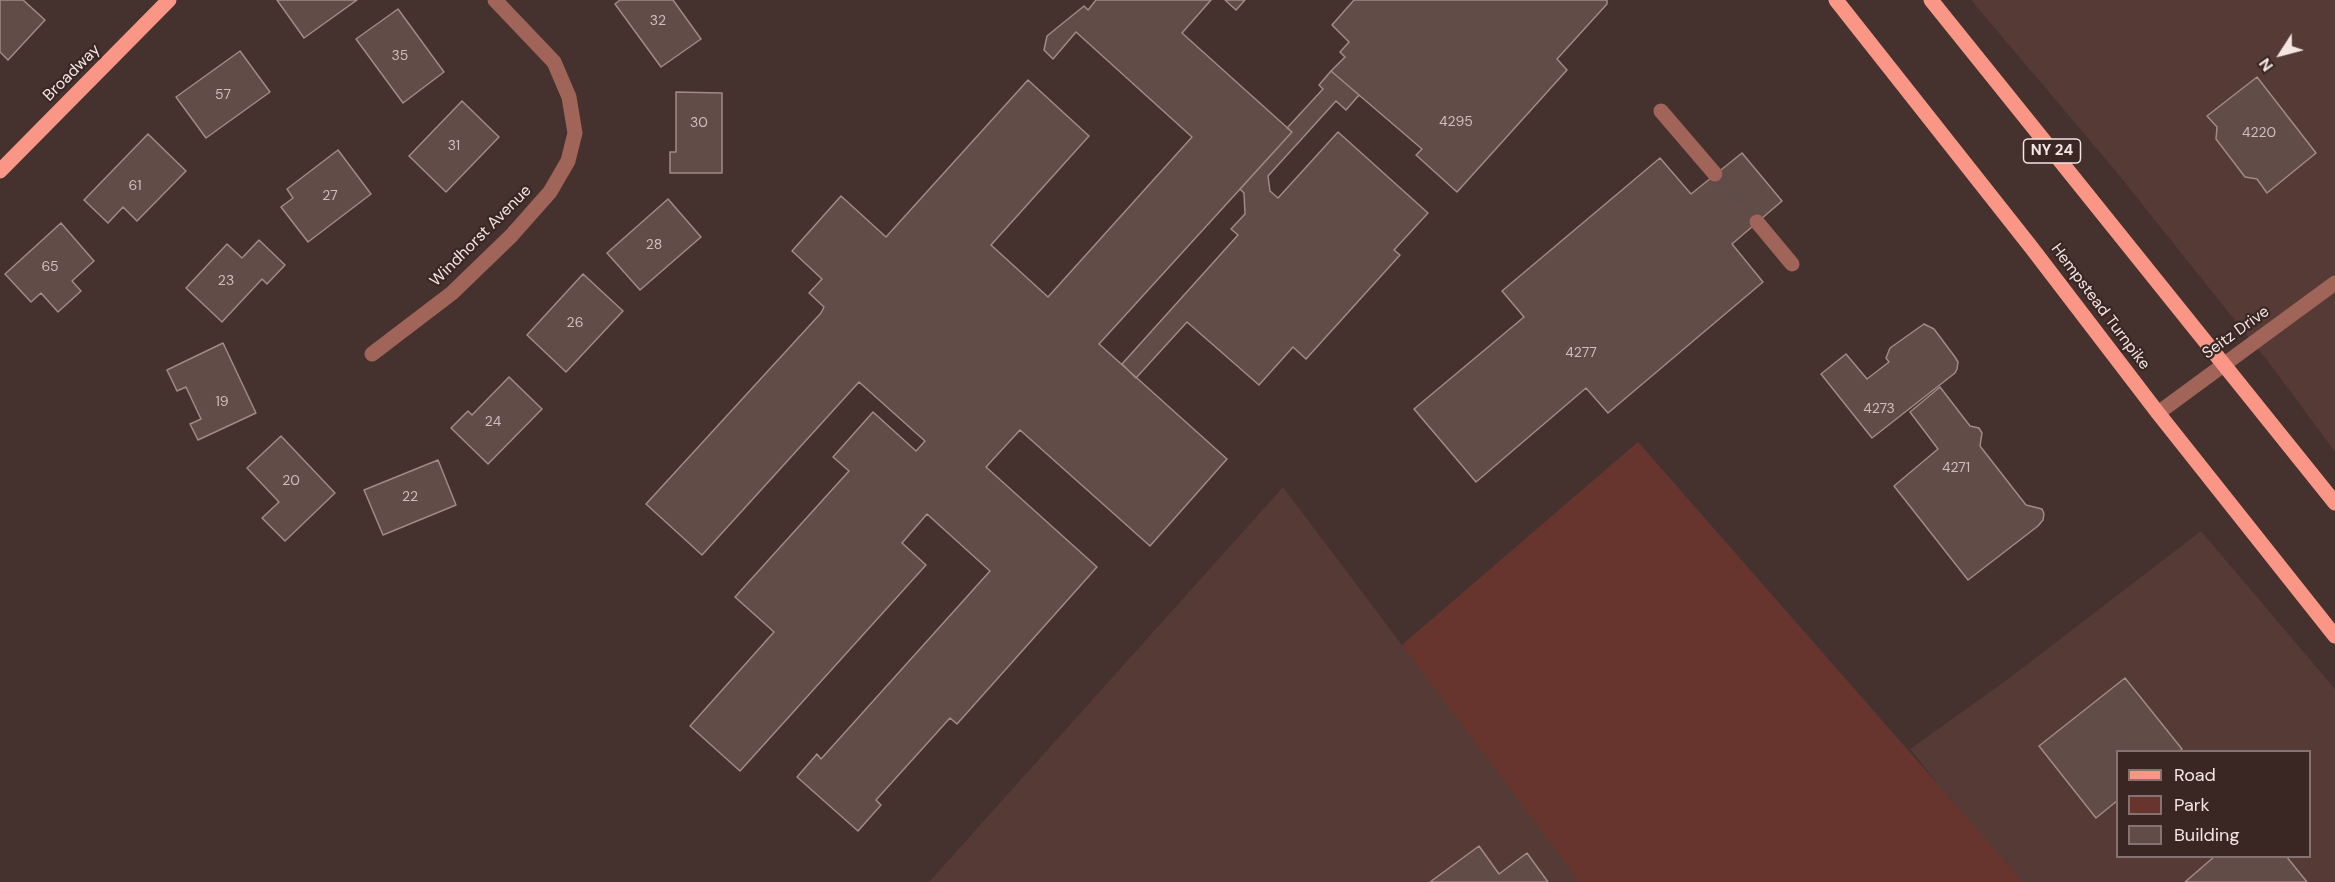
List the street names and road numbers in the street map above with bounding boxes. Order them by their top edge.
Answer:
street label: Broadway [39,40,105,106]
road number: NY 24 [2024,139,2080,163]
street label: Windhorst Avenue [426,181,536,291]
street label: Hempstead Turnpike [2046,240,2154,374]
street label: Seitz Drive [2199,302,2273,364]

